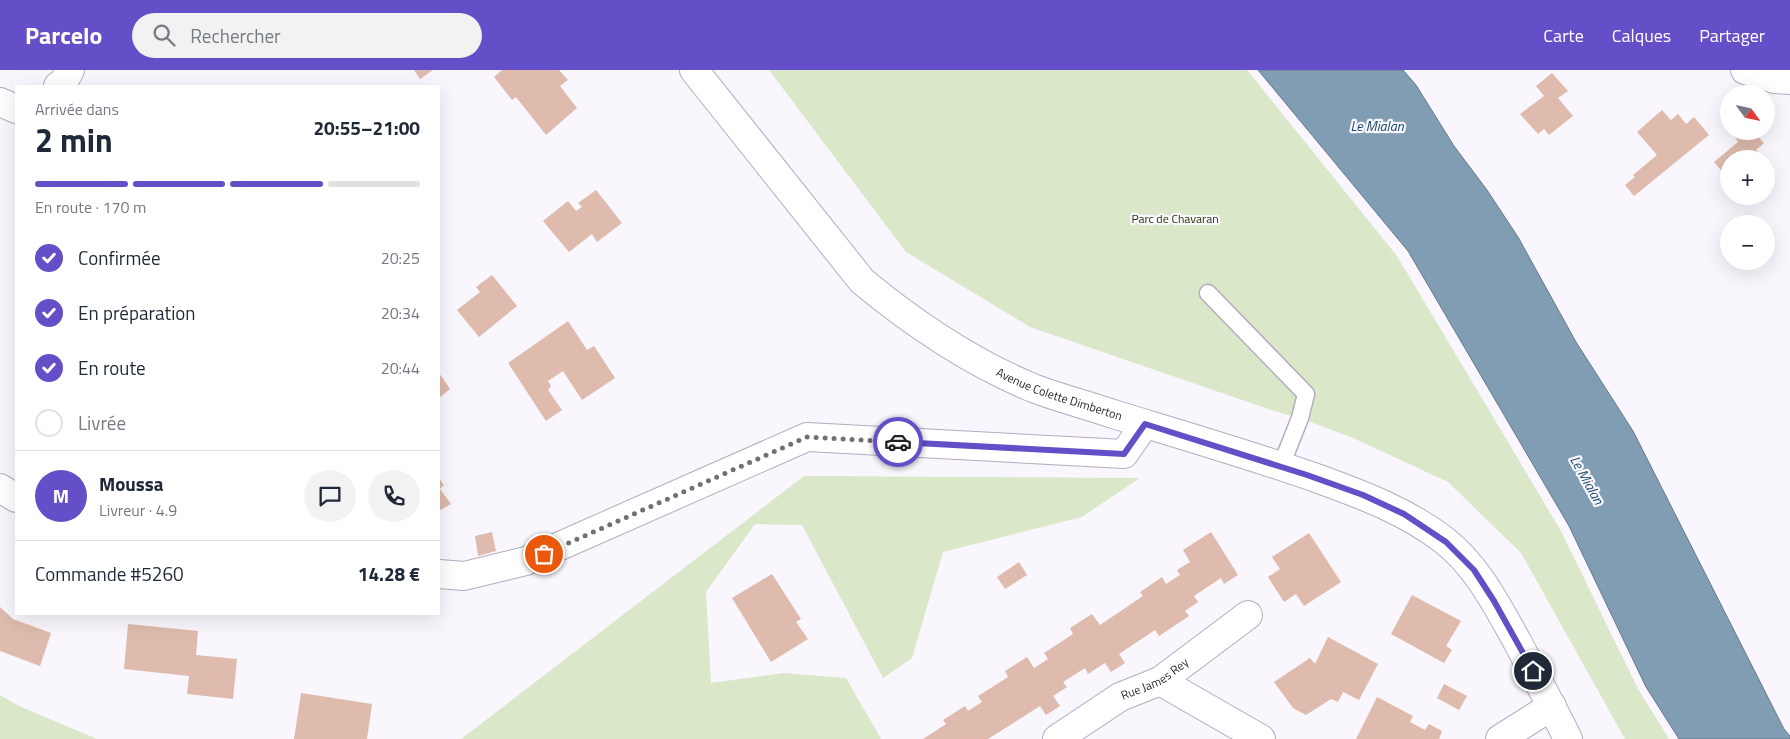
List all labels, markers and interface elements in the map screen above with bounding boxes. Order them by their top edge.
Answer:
search box [132,13,482,58]
text: Parcelo [25,17,102,53]
icon: search [150,21,178,49]
text: Rechercher [190,21,281,50]
text: Carte [1543,22,1584,49]
text: Calques [1612,22,1671,49]
text: Partager [1699,22,1765,49]
north arrow [1720,85,1775,140]
map controls [1720,85,1775,270]
text: Arrivée dans [35,97,119,121]
text: 20:55–21:00 [313,113,420,142]
water label: Le Mialan [1350,115,1405,136]
text: 2 min [35,116,113,164]
button: + [1720,150,1775,205]
text: En route · 170 m [35,195,146,219]
park label: Parc de Chavaran [1131,209,1219,228]
button: − [1720,215,1775,270]
text: Confirmée [78,243,160,272]
icon: check [35,244,63,272]
text: 20:25 [381,246,420,270]
text: En préparation [78,298,196,327]
icon: check [35,299,63,327]
text: 20:34 [381,301,420,325]
text: En route [78,353,146,382]
icon: check [35,354,63,382]
text: 20:44 [381,356,420,380]
street label: Avenue Colette Dimberton [993,363,1125,425]
text: Livrée [78,408,126,437]
courier [873,417,923,467]
icon: car [884,428,912,456]
water label: Le Mialan [1565,451,1610,509]
text: Moussa [99,469,163,498]
button: chat [304,470,356,522]
button: phone [368,470,420,522]
text: M [53,481,69,510]
text: Livreur · 4.9 [99,498,177,522]
pin [523,533,565,575]
icon: bag [530,540,558,568]
text: Commande #5260 [35,559,184,588]
text: 14.28 € [358,559,420,588]
pin [1512,650,1554,692]
street label: Rue James Rey [1118,653,1193,705]
icon: home [1519,657,1547,685]

